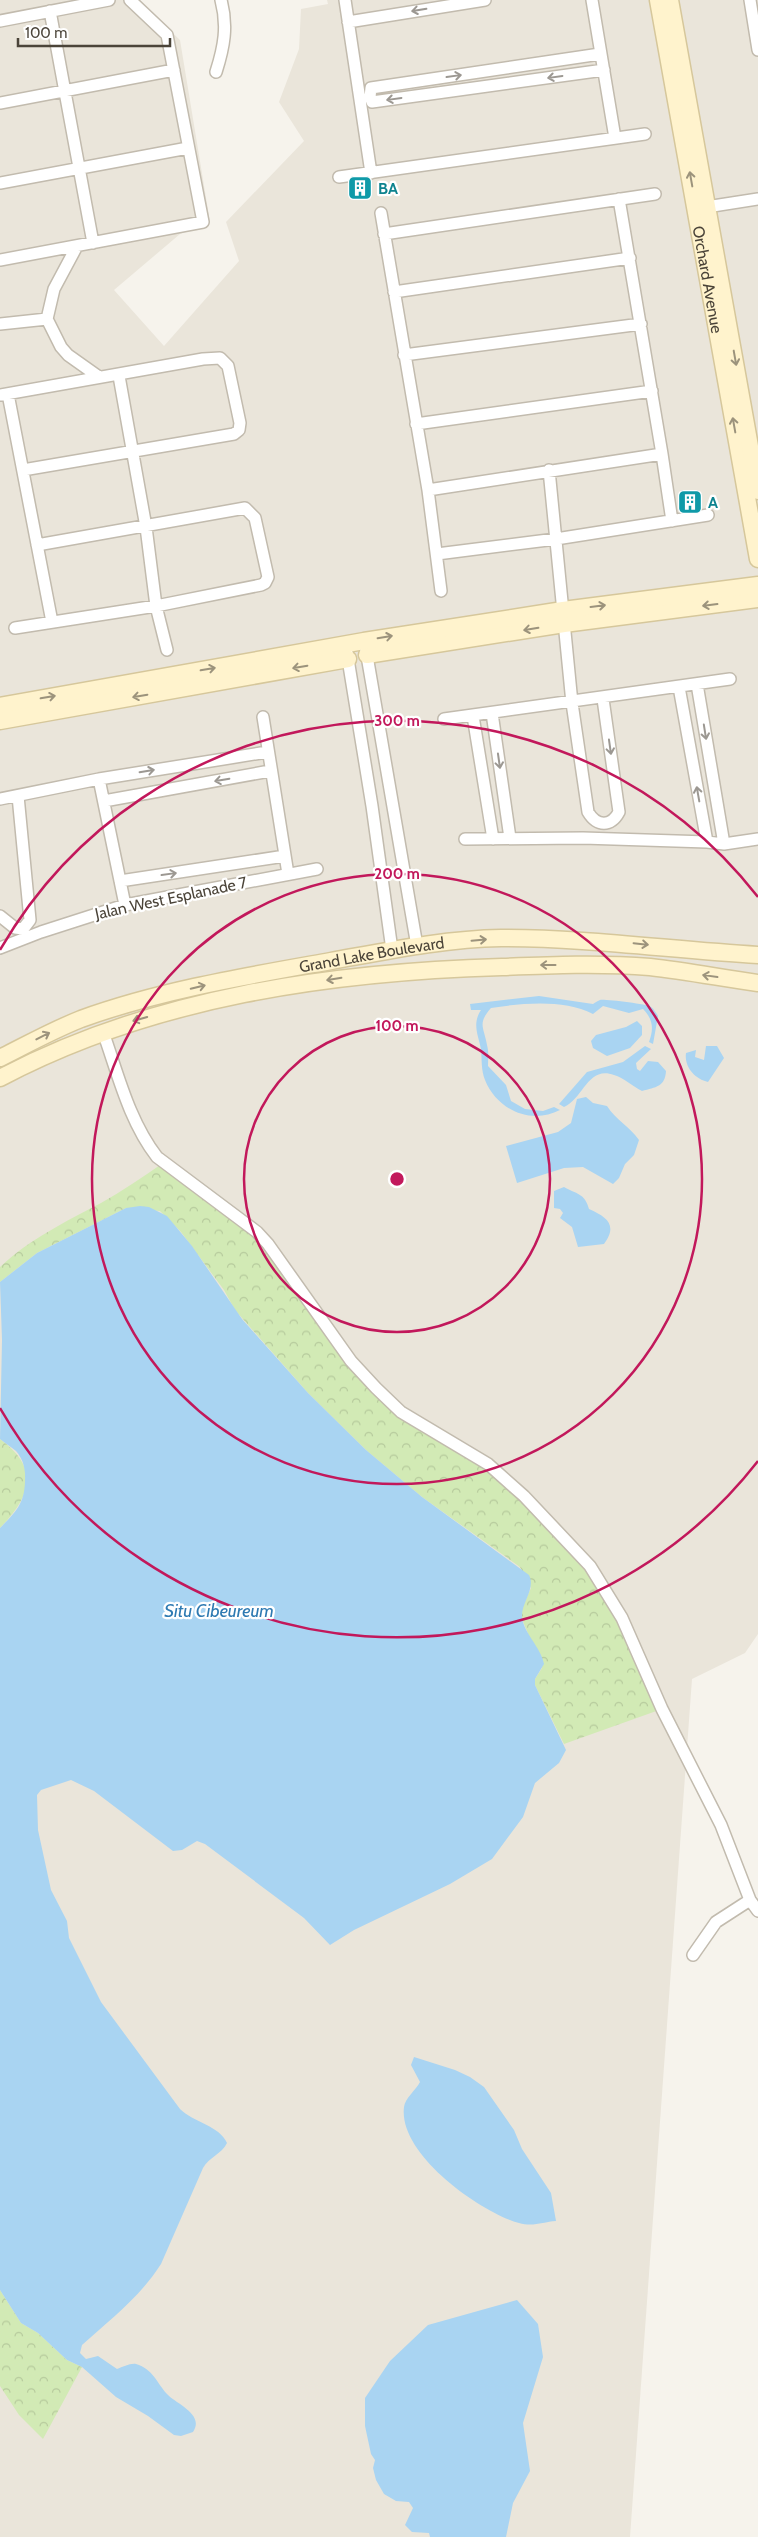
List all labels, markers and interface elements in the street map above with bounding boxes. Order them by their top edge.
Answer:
one-way arrow [412,6,428,16]
scale bar [18,15,170,47]
text: 100 m [25,24,67,42]
one-way arrow [445,70,461,80]
one-way arrow [548,72,564,82]
one-way arrow [387,95,403,105]
one-way arrow [685,171,695,187]
building icon: BA [347,175,373,201]
place label: BA [378,179,398,198]
street label: Orchard Avenue [689,224,727,335]
one-way arrow [730,350,740,366]
one-way arrow [729,418,739,434]
building icon: A [677,489,703,515]
place label: A [708,493,718,512]
one-way arrow [702,600,718,610]
one-way arrow [590,601,606,611]
one-way arrow [524,624,540,634]
one-way arrow [377,632,393,642]
one-way arrow [200,663,216,673]
one-way arrow [292,663,308,673]
one-way arrow [132,691,148,701]
one-way arrow [40,692,56,702]
text: 300 m [374,712,420,730]
one-way arrow [701,724,711,740]
one-way arrow [605,738,615,754]
one-way arrow [494,753,504,769]
one-way arrow [139,766,155,776]
one-way arrow [214,775,230,785]
one-way arrow [693,786,703,802]
text: 200 m [374,865,420,883]
one-way arrow [160,869,176,879]
street label: Jalan West Esplanade 7 [92,873,249,924]
street label: Grand Lake Boulevard [298,933,445,976]
one-way arrow [470,936,486,945]
one-way arrow [633,939,649,949]
one-way arrow [540,960,556,970]
one-way arrow [702,971,718,981]
one-way arrow [326,974,342,984]
one-way arrow [189,982,205,991]
one-way arrow [133,1015,149,1024]
text: 100 m [375,1017,419,1035]
one-way arrow [35,1031,50,1040]
centre of rings [388,1170,406,1188]
water label: Situ Cibeureum [164,1600,274,1622]

